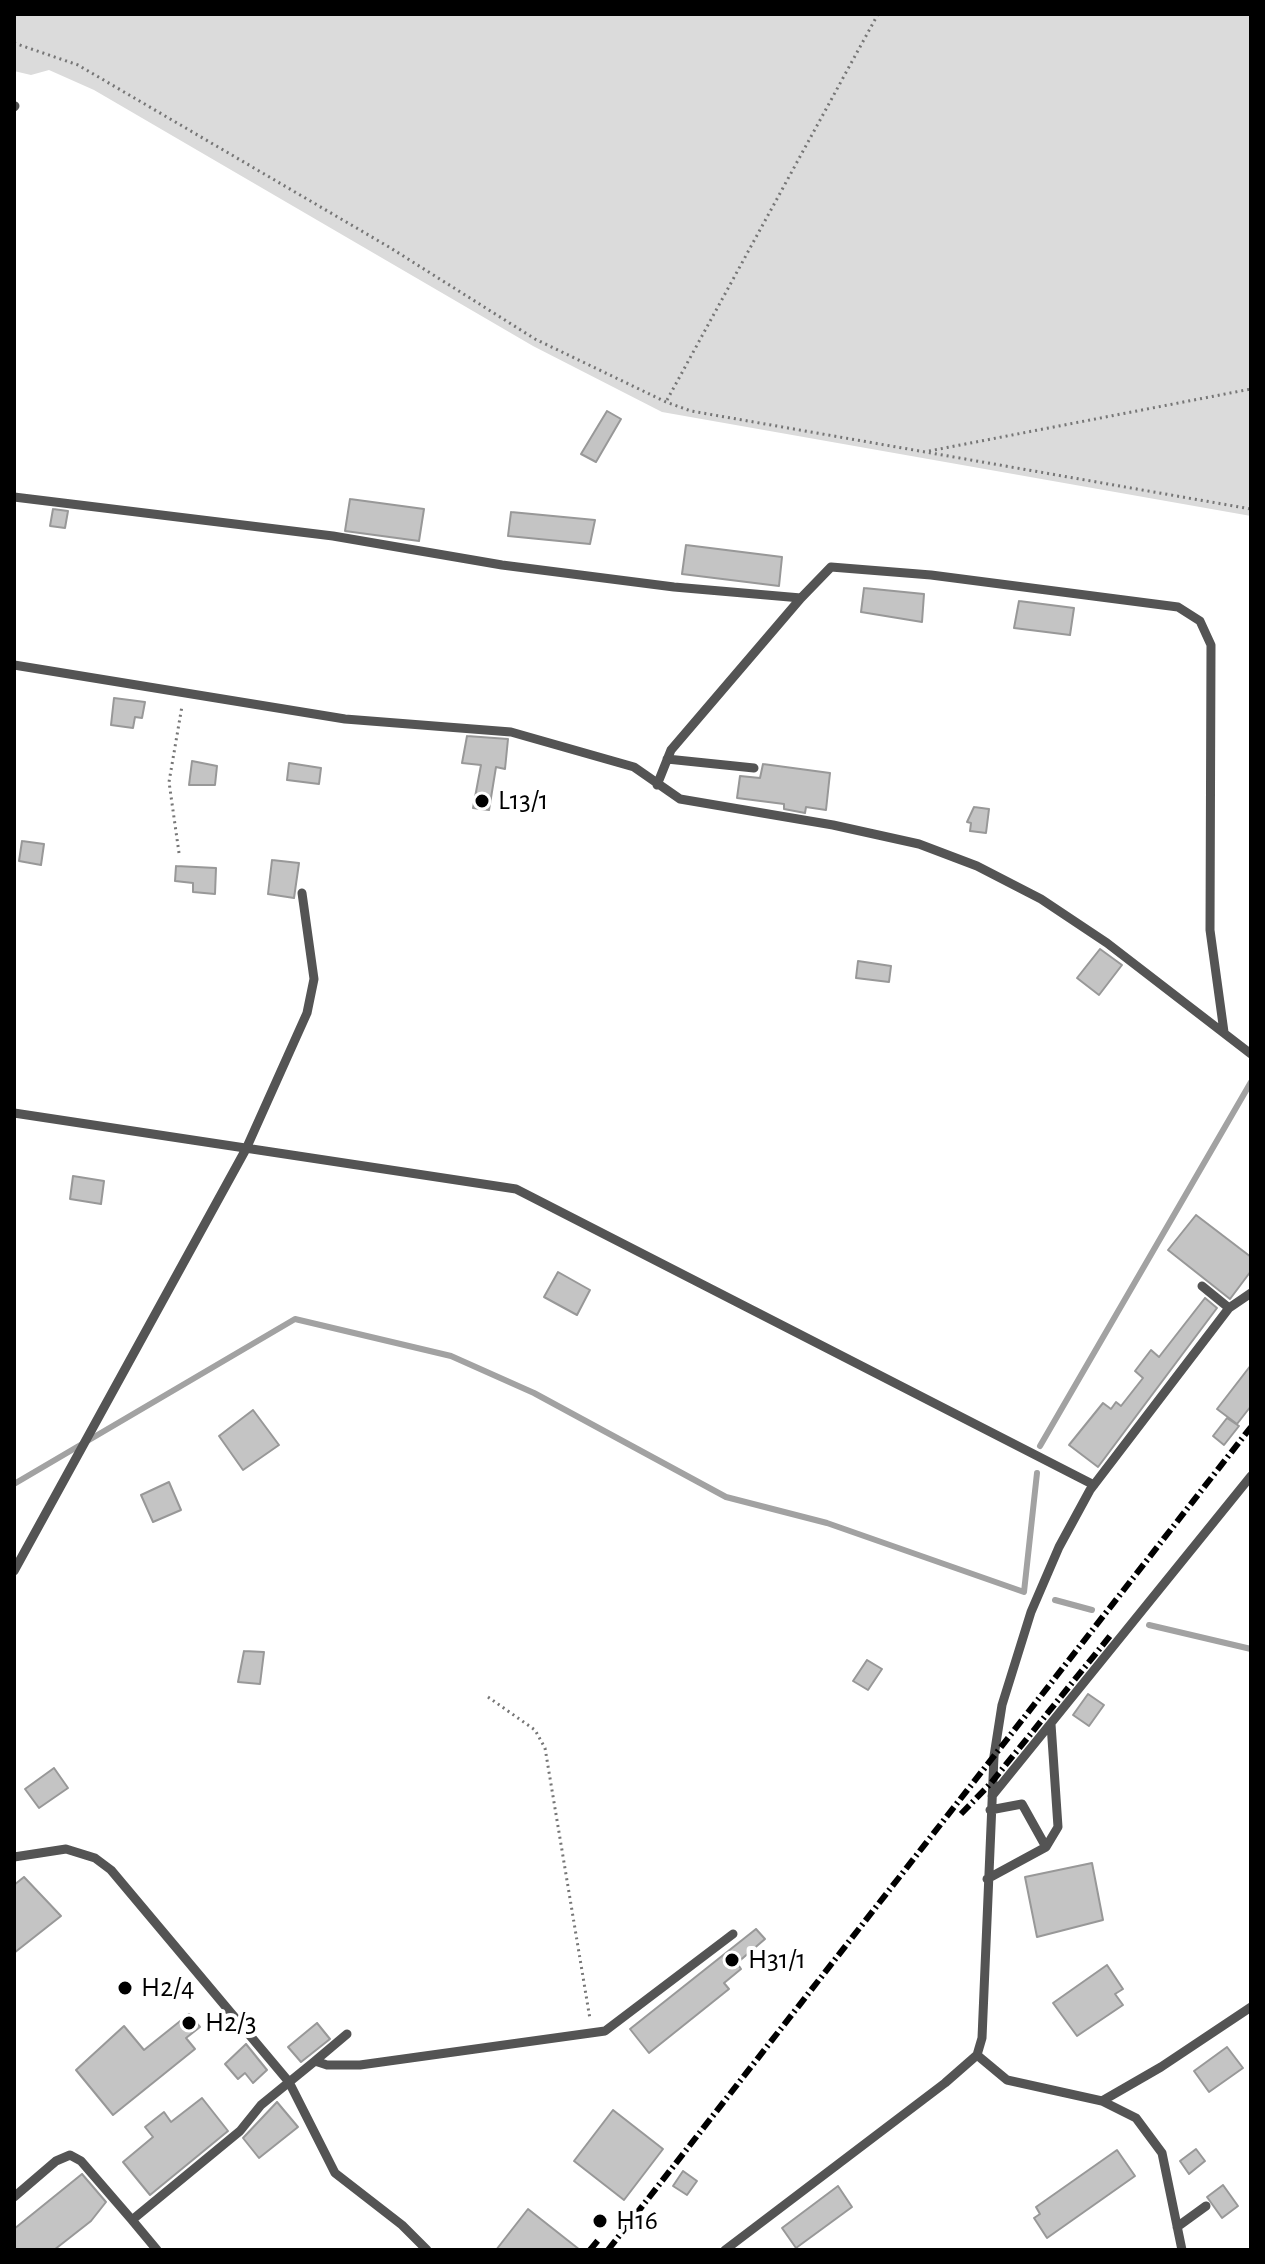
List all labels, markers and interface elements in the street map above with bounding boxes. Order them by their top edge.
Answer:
place label: L13/1 [498,784,548,818]
marker: L13/1 [473,792,491,810]
place label: H31/1 [748,1943,806,1977]
marker: H31/1 [723,1951,741,1969]
place label: H2/4 [141,1971,194,2005]
marker: H2/4 [116,1979,134,1997]
place label: H2/3 [205,2006,256,2040]
marker: H2/3 [180,2014,198,2032]
place label: H16 [616,2204,658,2238]
marker: H16 [591,2212,609,2230]

